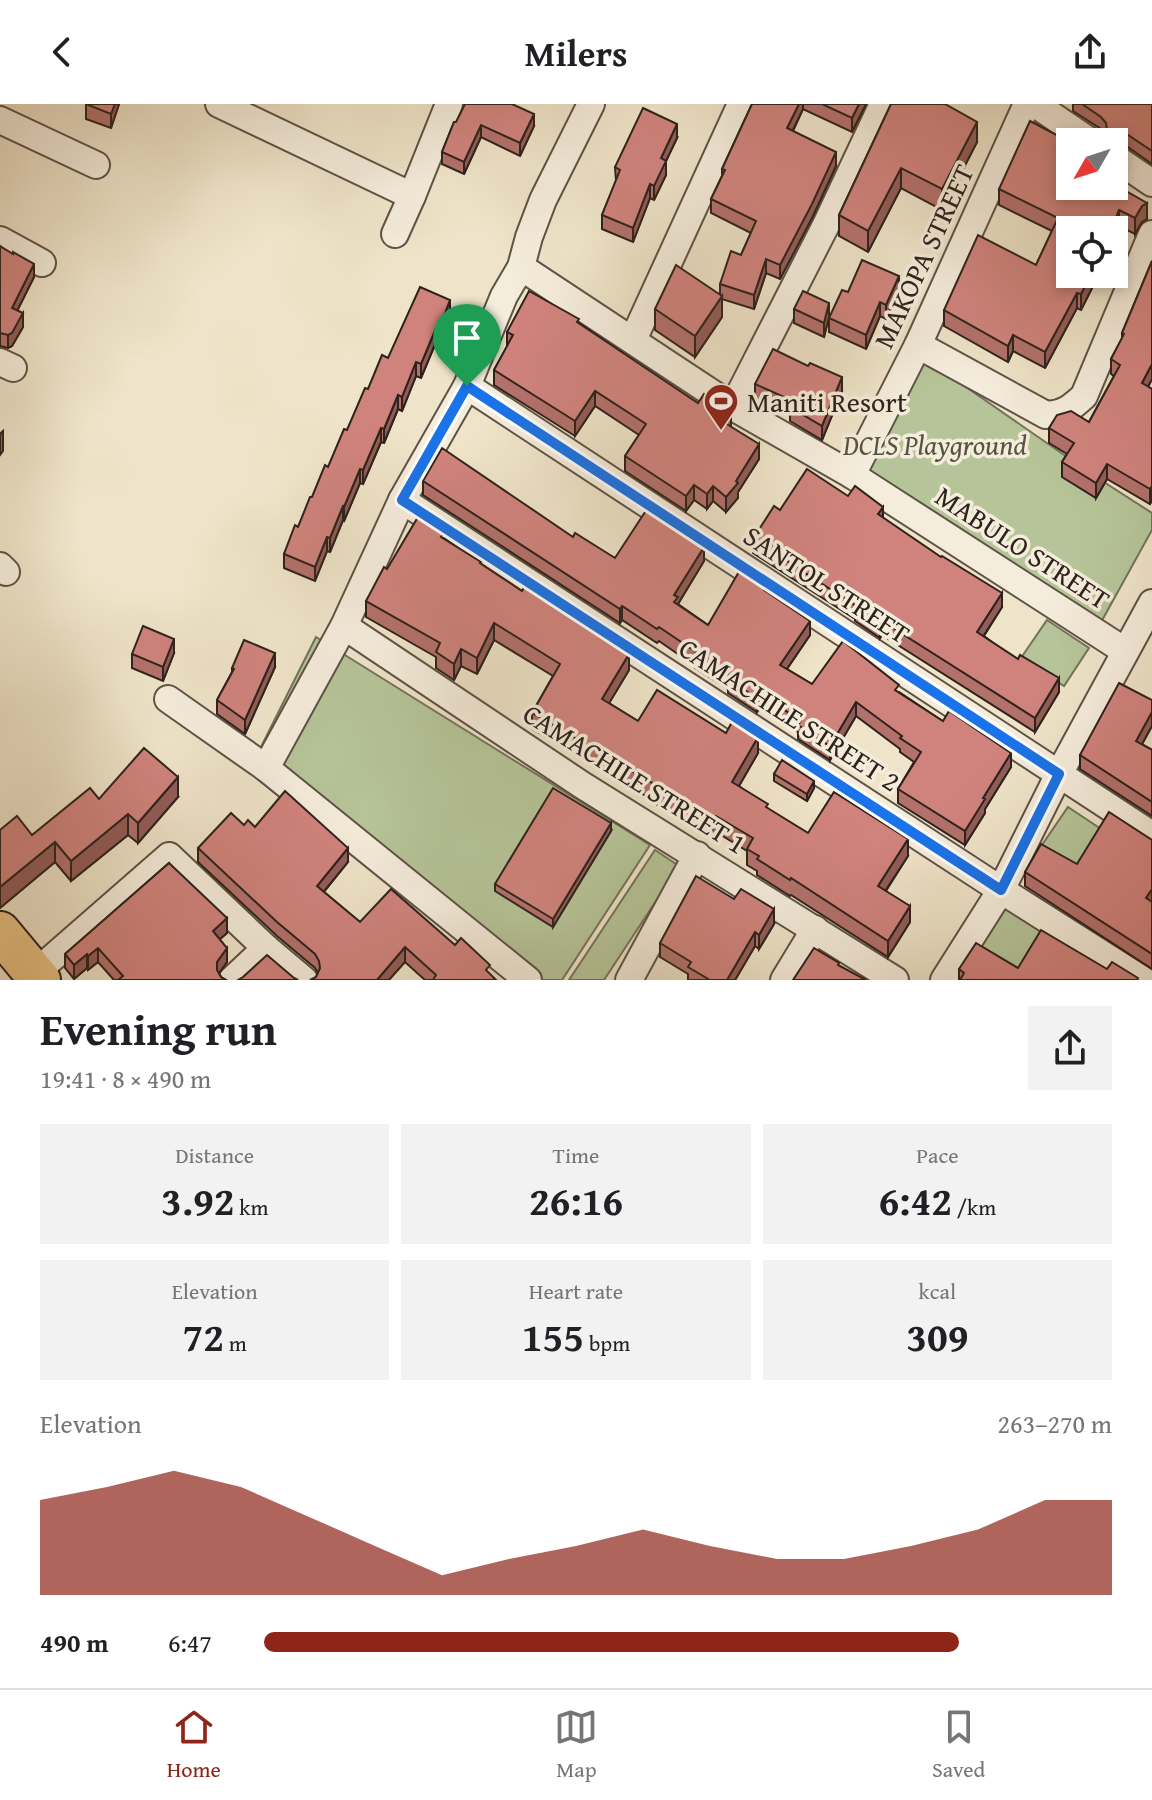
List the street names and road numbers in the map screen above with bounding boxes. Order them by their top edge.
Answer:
street label: MAKOPA STREET [862,157,984,355]
street label: MABULO STREET [928,475,1119,619]
street label: SANTOL STREET [736,515,919,653]
street label: CAMACHILE STREET 2 [671,627,909,801]
street label: CAMACHILE STREET 1 [515,693,755,863]

